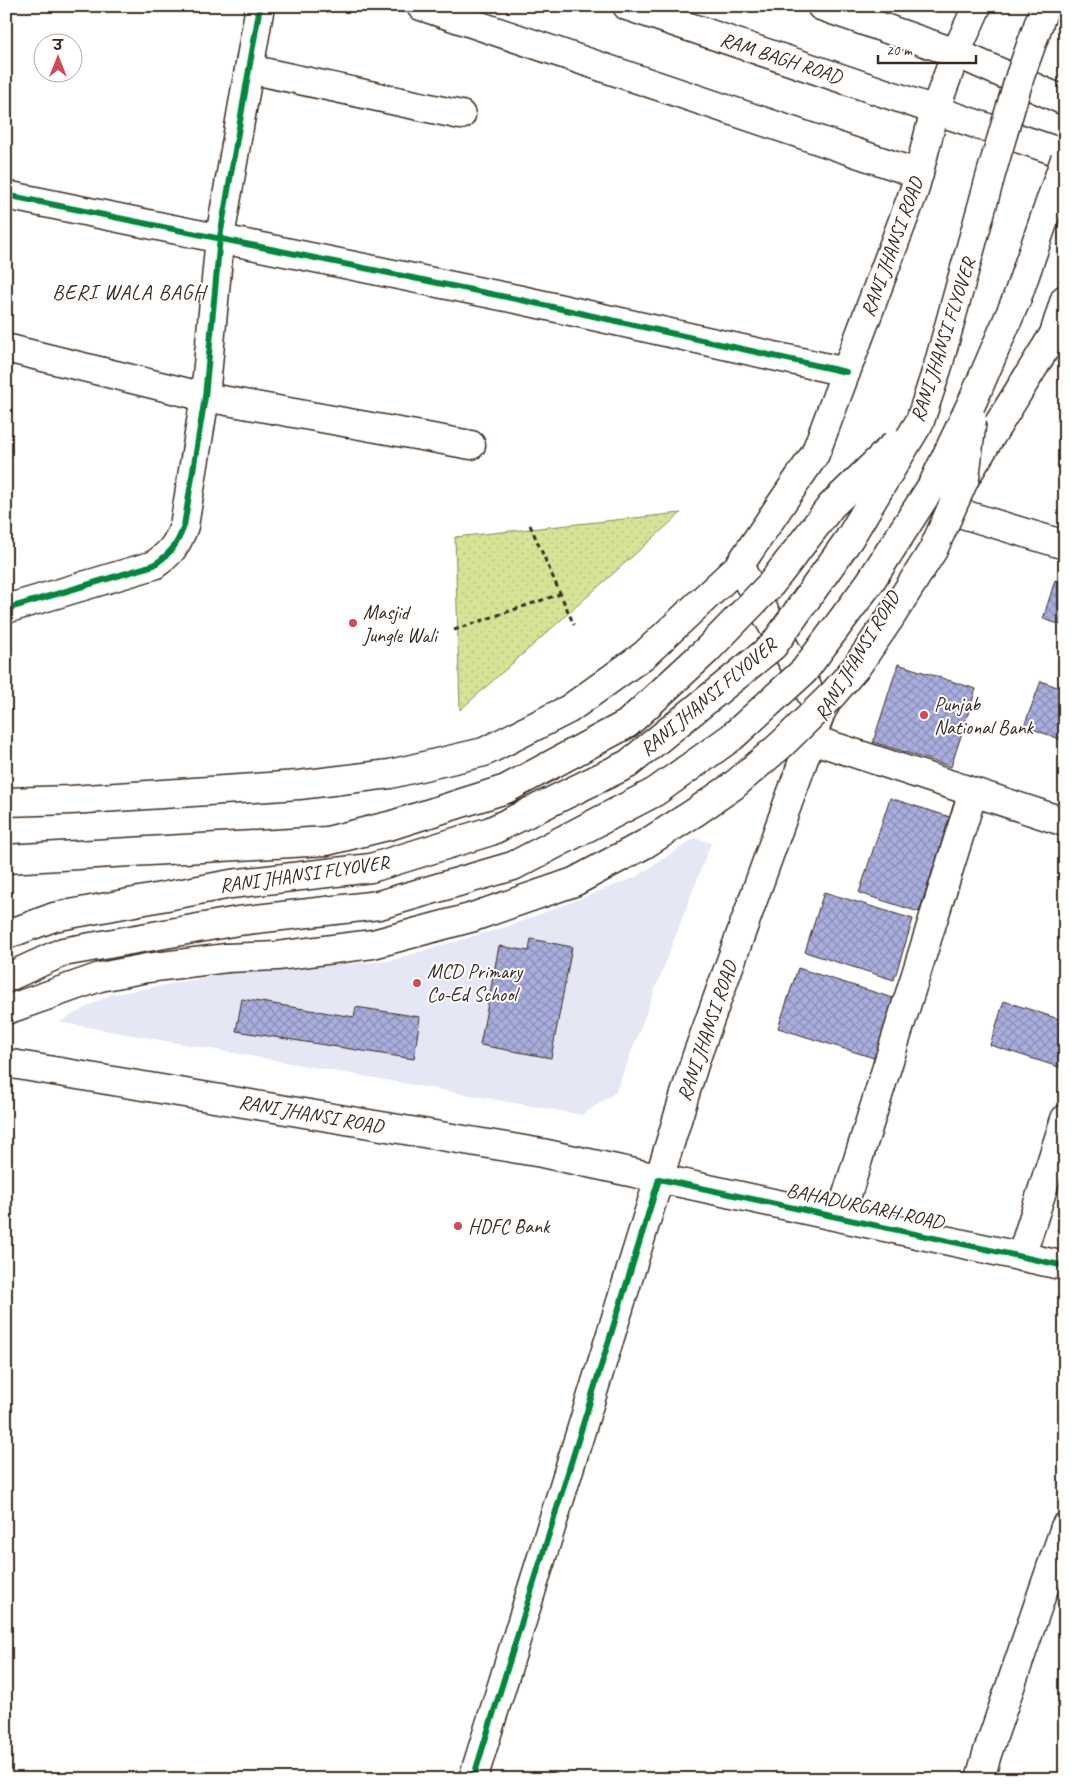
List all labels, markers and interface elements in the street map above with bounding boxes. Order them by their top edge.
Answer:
street label: RAM BAGH ROAD [717,27,846,90]
north arrow [32,32,82,82]
scale bar [878,32,976,64]
text: उ [51,37,64,54]
text: 20 m [886,41,913,60]
street label: RANI JHANSI ROAD [855,173,929,320]
street label: RANI JHANSI FLYOVER [905,253,982,425]
district label: BERI WALA BAGH [52,279,208,305]
street label: RANI JHANSI ROAD [809,586,906,725]
place label: Masjid Jungle Wali [362,600,439,648]
marker: Masjid Jungle Wali [347,617,359,629]
street label: RANI JHANSI FLYOVER [635,631,783,761]
place label: Punjab National Bank [934,692,1035,740]
marker: Punjab National Bank [918,709,930,721]
street label: RANI JHANSI FLYOVER [218,849,392,898]
street label: RANI JHANSI ROAD [671,956,743,1104]
place label: MCD Primary Co-Ed School [427,959,524,1007]
marker: MCD Primary Co-Ed School [411,977,423,989]
street label: RANI JHANSI ROAD [237,1089,387,1139]
street label: BAHADURGARH ROAD [784,1177,948,1235]
place label: HDFC Bank [468,1214,551,1239]
marker: HDFC Bank [452,1220,464,1232]

